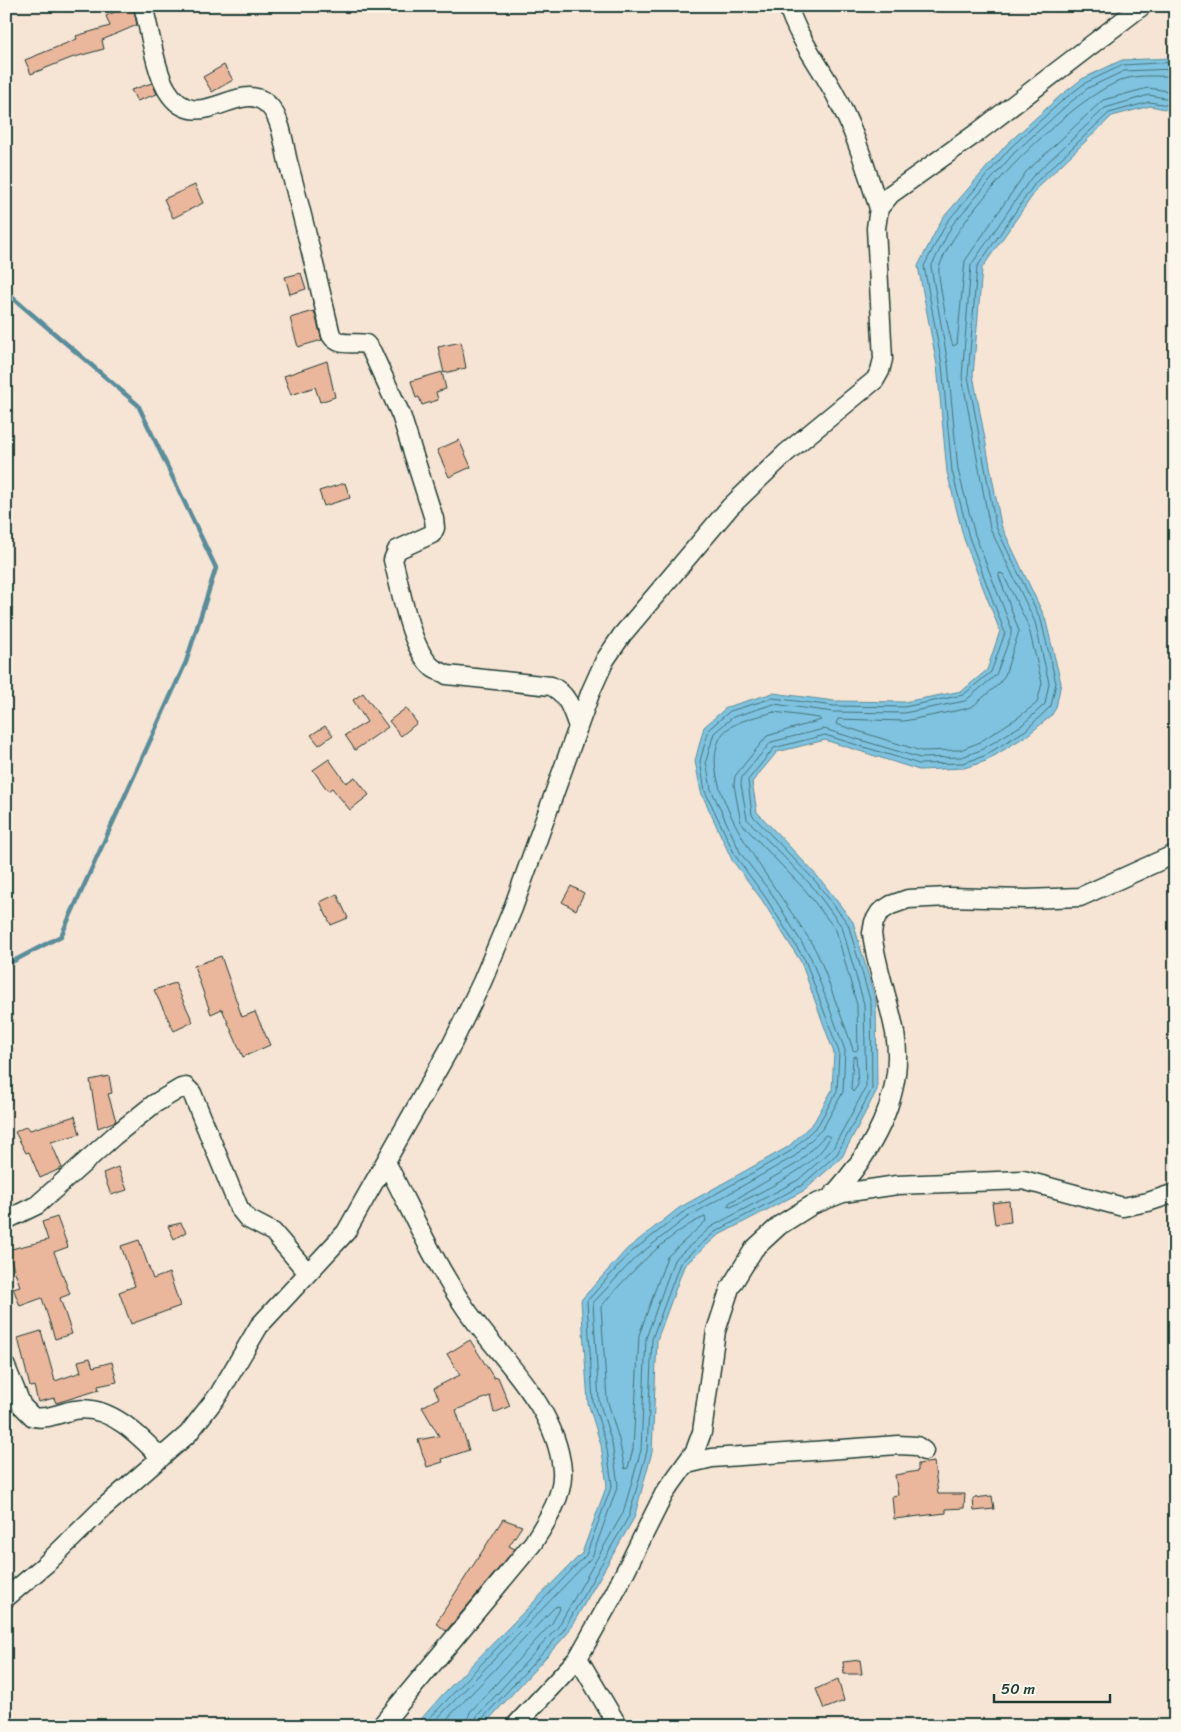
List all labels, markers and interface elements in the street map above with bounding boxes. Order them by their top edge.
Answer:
scale bar [994,1672,1110,1704]
text: 50 m [1001,1676,1036,1702]

